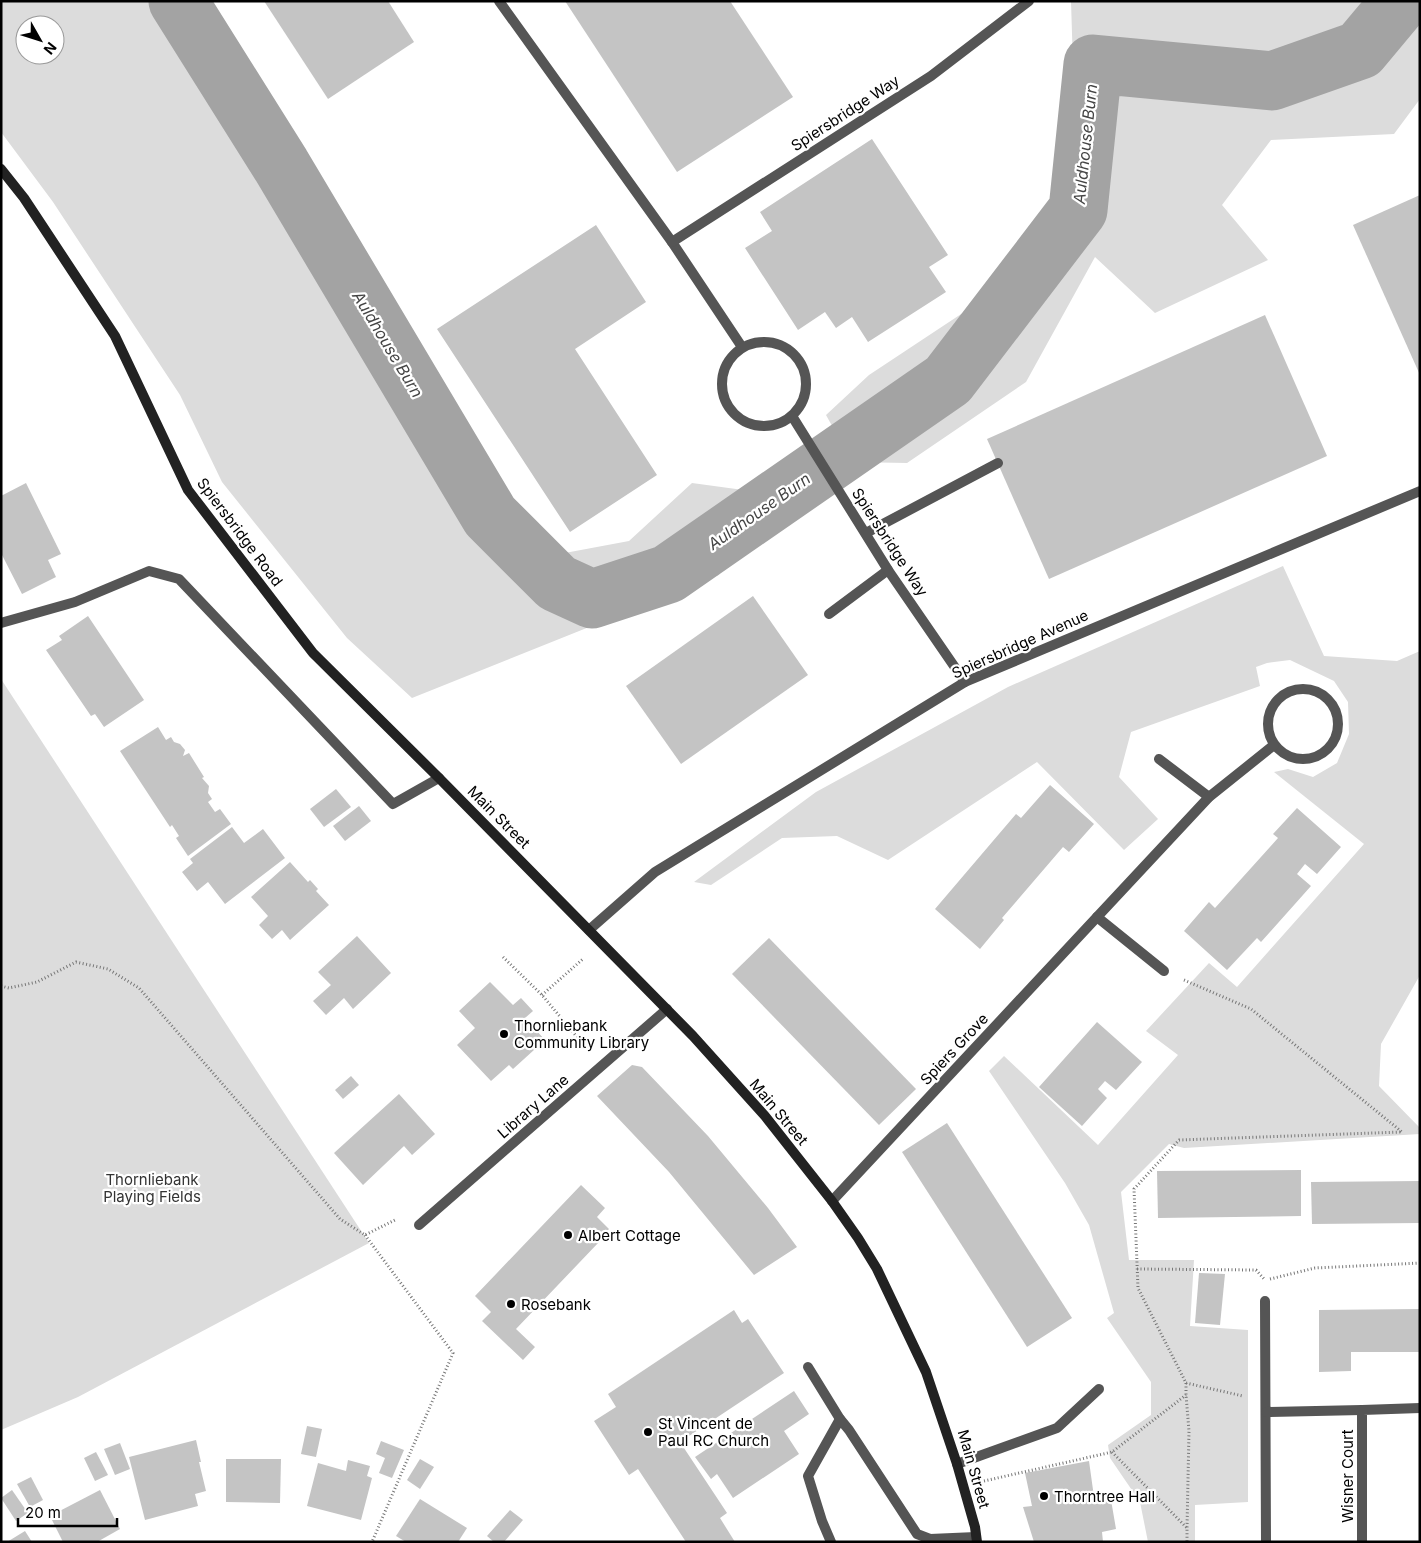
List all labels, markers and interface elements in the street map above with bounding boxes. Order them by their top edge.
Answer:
north arrow [15,15,65,65]
text: N [41,39,60,58]
street label: Spiersbridge Way [787,71,903,155]
water label: Auldhouse Burn [1069,83,1101,206]
water label: Auldhouse Burn [348,286,428,401]
water label: Auldhouse Burn [703,468,814,554]
street label: Spiersbridge Road [193,474,287,590]
street label: Spiersbridge Way [848,484,932,600]
street label: Spiersbridge Avenue [949,605,1091,683]
street label: Main Street [464,782,534,852]
street label: Spiers Grove [916,1009,992,1089]
place label: Thornliebank Community Library [514,1016,650,1052]
marker: Thornliebank Community Library [498,1028,510,1040]
street label: Library Lane [493,1070,573,1142]
street label: Main Street [746,1075,812,1149]
park label: Thornliebank Playing Fields [103,1170,201,1206]
place label: Albert Cottage [578,1226,681,1245]
marker: Albert Cottage [562,1229,574,1241]
place label: Rosebank [521,1295,592,1314]
marker: Rosebank [505,1298,517,1310]
place label: St Vincent de Paul RC Church [658,1414,769,1450]
marker: St Vincent de Paul RC Church [642,1426,654,1438]
street label: Main Street [954,1427,994,1511]
street label: Wisner Court [1338,1429,1357,1523]
place label: Thorntree Hall [1054,1487,1155,1506]
marker: Thorntree Hall [1038,1490,1050,1502]
scale bar [18,1496,116,1528]
text: 20 m [25,1503,61,1522]

